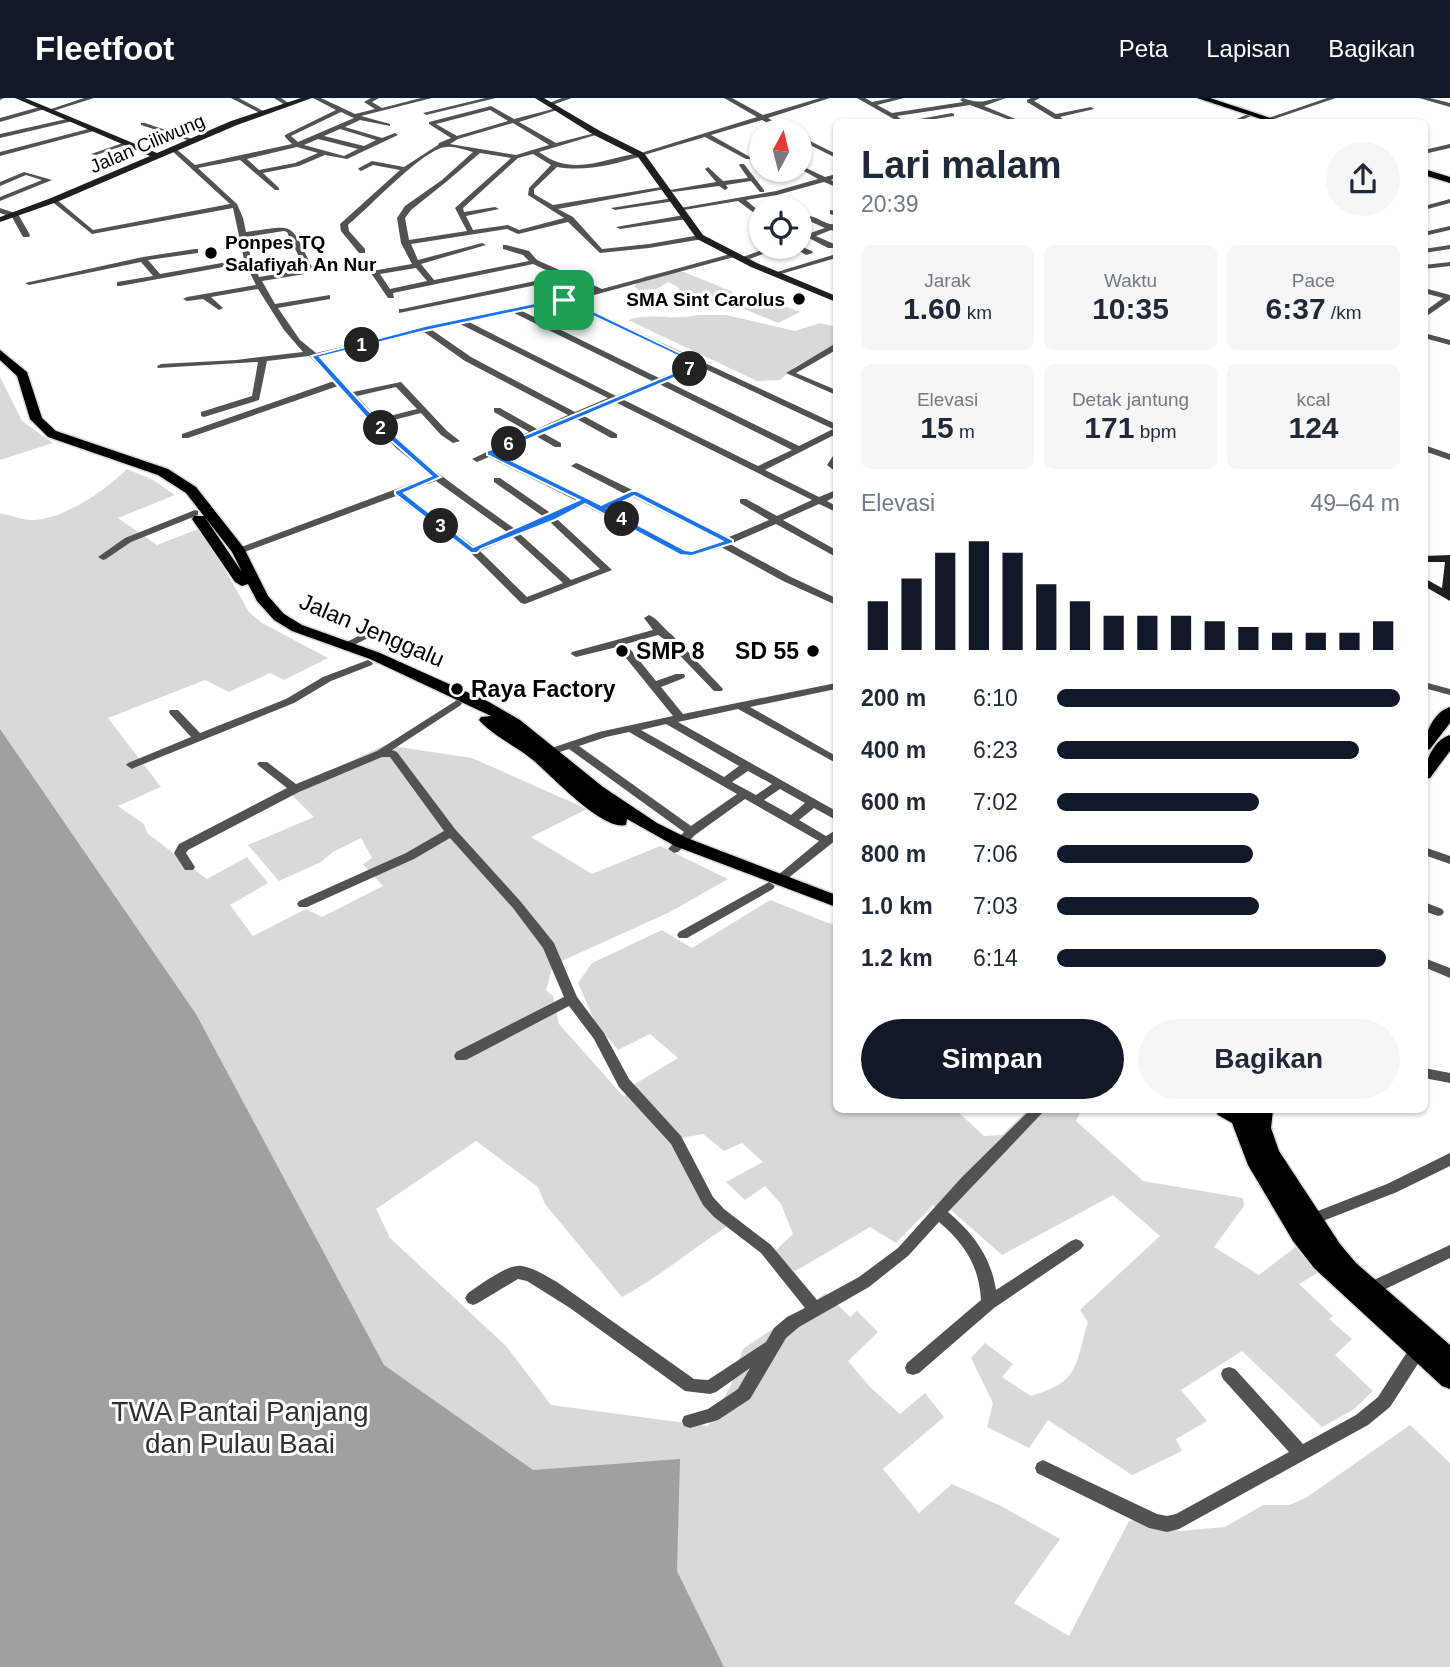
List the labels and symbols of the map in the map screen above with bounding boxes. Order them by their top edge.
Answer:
street label: Jalan Ciliwung [87,110,208,177]
north arrow [749,119,812,182]
place label: Ponpes TQ Salafiyah An Nur [225,232,377,275]
marker: Ponpes TQ Salafiyah An Nur [203,245,219,261]
pin [534,270,594,330]
place label: SMA Sint Carolus [626,289,785,310]
marker: SMA Sint Carolus [791,291,807,307]
pin: 1 [344,328,380,362]
pin: 7 [672,352,708,386]
pin: 2 [364,410,398,446]
pin: 6 [491,426,526,462]
pin: 4 [604,502,640,536]
pin: 3 [424,508,458,544]
street label: Jalan Jenggalu [296,588,448,672]
place label: SMP 8 [636,638,705,664]
place label: SD 55 [735,638,799,664]
marker: SMP 8 [614,643,630,659]
marker: SD 55 [805,643,821,659]
place label: Raya Factory [471,676,616,702]
marker: Raya Factory [449,681,465,697]
park label: TWA Pantai Panjang dan Pulau Baai [111,1396,369,1459]

